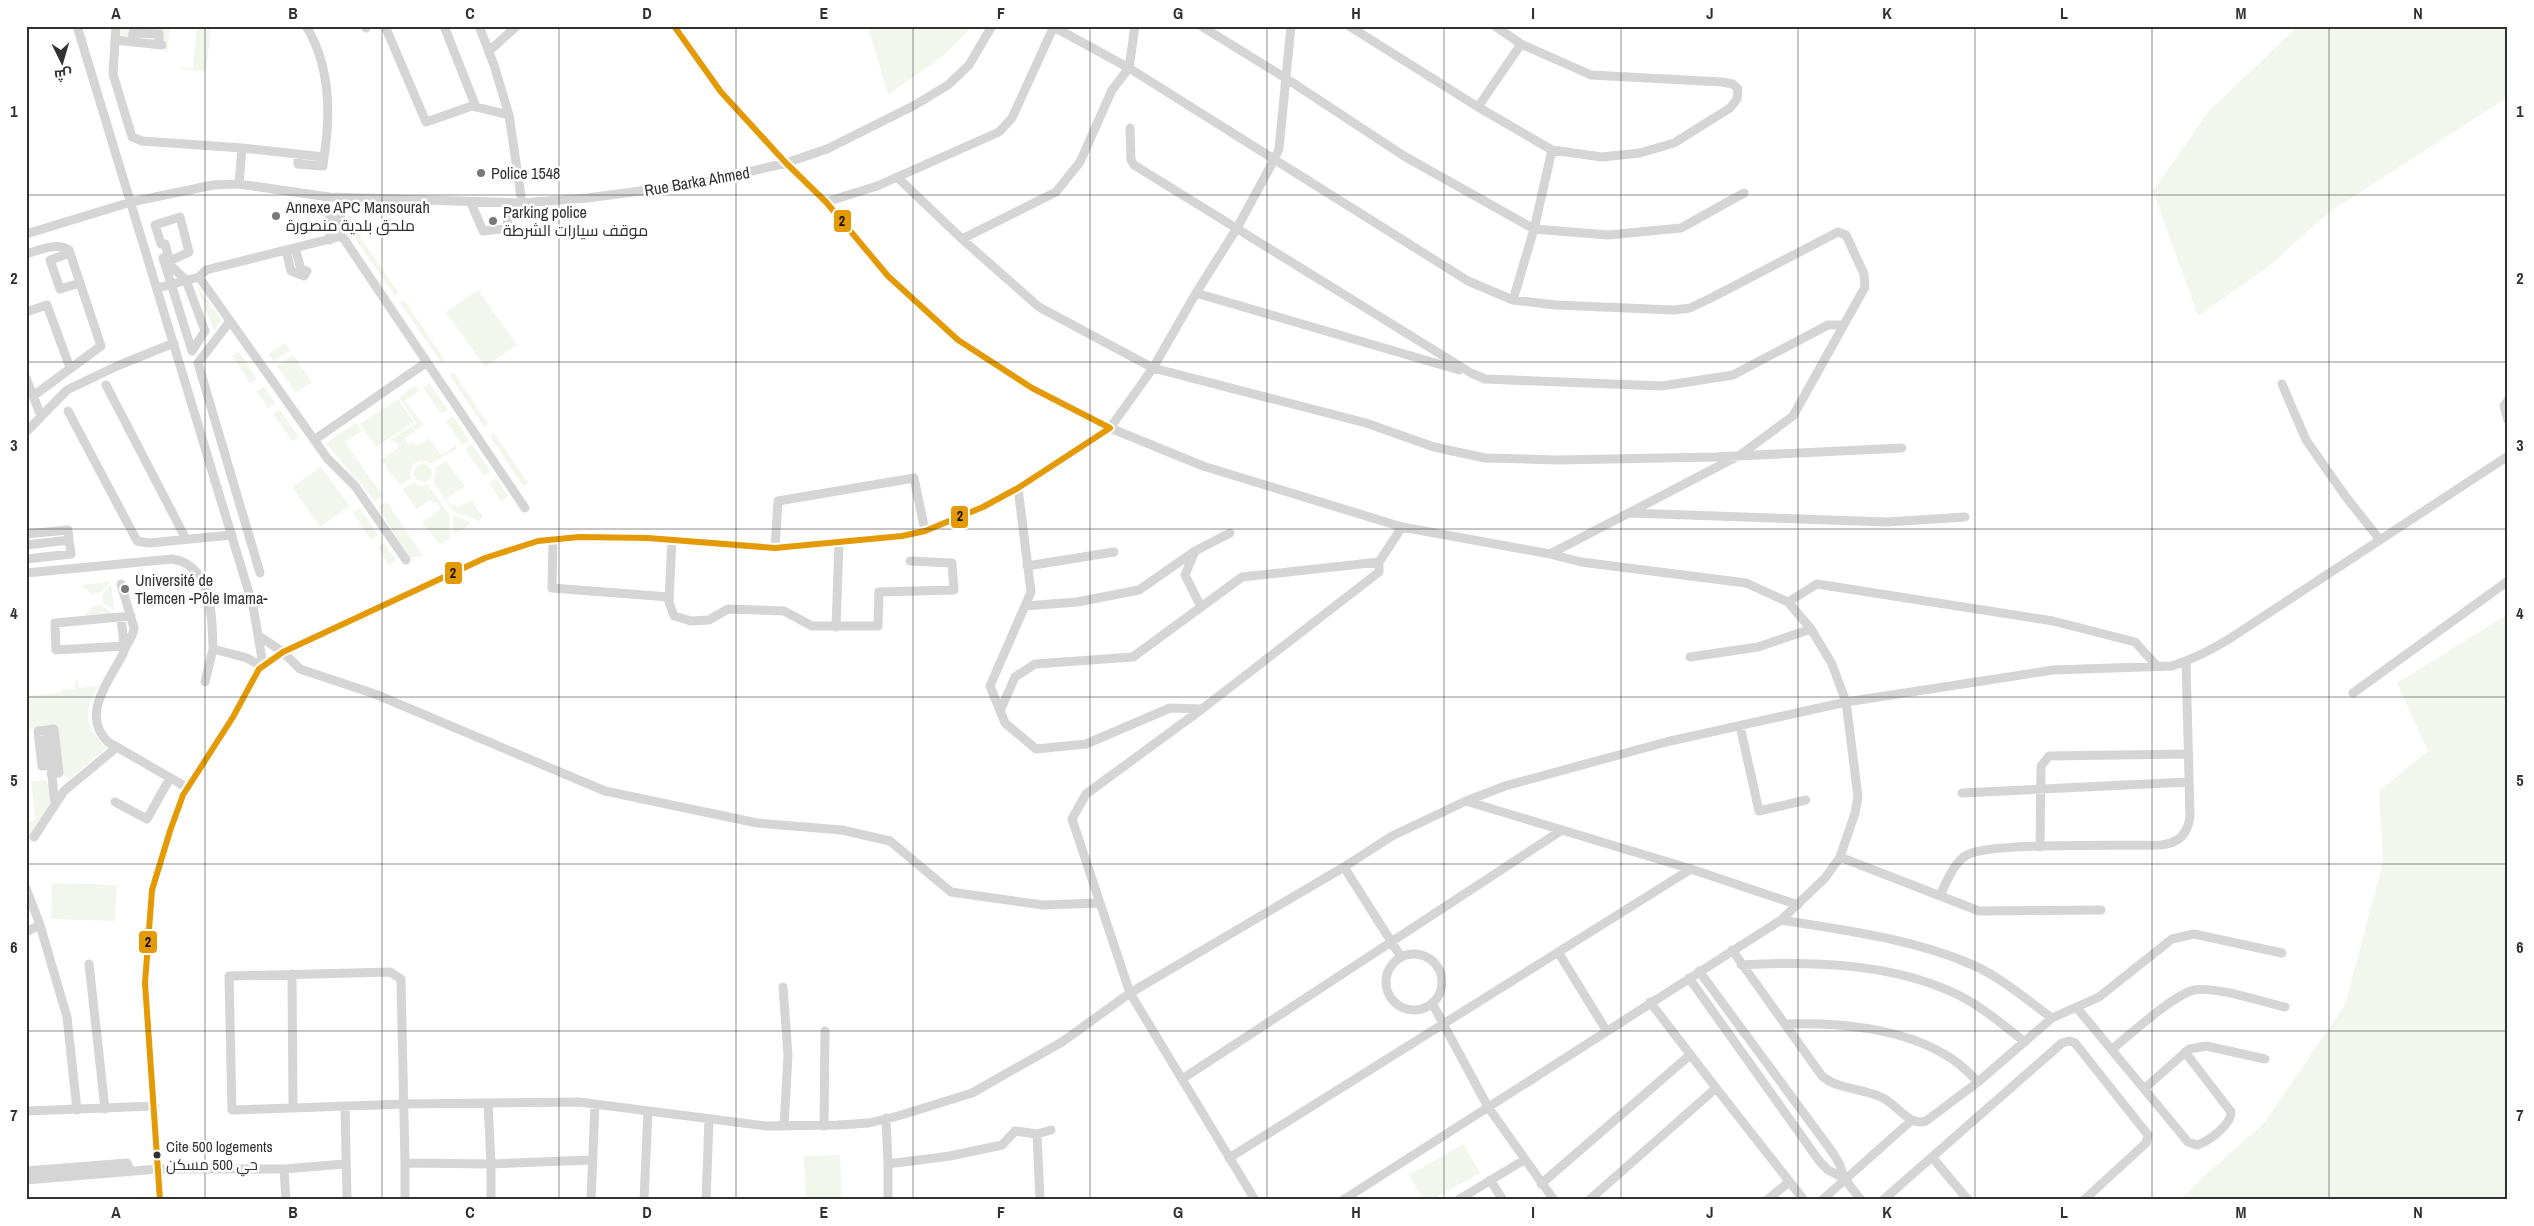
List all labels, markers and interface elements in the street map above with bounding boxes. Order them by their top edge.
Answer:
text: A [111,2,121,24]
text: B [288,2,298,24]
text: C [465,2,475,24]
text: D [642,2,652,24]
text: E [820,2,829,24]
text: F [997,2,1005,24]
text: G [1173,2,1183,24]
text: H [1351,2,1361,24]
text: I [1531,2,1535,24]
text: J [1706,2,1714,24]
text: K [1882,2,1892,24]
text: L [2060,2,2068,24]
text: M [2236,2,2247,24]
text: N [2413,2,2423,24]
north arrow [38,38,88,88]
text: ش [53,65,73,85]
text: 1 [10,100,18,122]
text: 1 [2516,100,2524,122]
street label: Rue Barka Ahmed [643,161,751,201]
place label: Police 1548 [491,162,560,184]
marker: Police 1548 [475,167,487,179]
place label: Annexe APC Mansourah ملحق بلدية منصورة [285,196,430,236]
place label: Parking police موقف سيارات الشرطة [503,201,648,241]
line badge: 2 [833,209,852,233]
marker: Annexe APC Mansourah ملحق بلدية منصورة [270,210,282,222]
text: 2 [839,212,845,230]
marker: Parking police موقف سيارات الشرطة [487,215,499,227]
text: 2 [10,267,18,289]
text: 2 [2516,267,2524,289]
text: 3 [10,434,18,456]
text: 3 [2516,434,2524,456]
line badge: 2 [950,505,969,529]
text: 2 [957,507,963,525]
line badge: 2 [444,561,463,585]
text: 2 [450,564,456,582]
place label: Université de Tlemcen -Pôle Imama- [135,569,268,609]
marker: Université de Tlemcen -Pôle Imama- [119,583,131,595]
text: 4 [10,602,18,624]
text: 4 [2516,602,2524,624]
text: 5 [10,769,18,791]
text: 5 [2516,769,2524,791]
line badge: 2 [138,930,158,954]
text: 2 [145,933,151,951]
text: 6 [10,936,18,958]
text: 6 [2516,936,2524,958]
text: 7 [10,1104,18,1126]
text: 7 [2516,1104,2524,1126]
place label: Cite 500 logements حي 500 مسكن [166,1136,273,1177]
marker: Cite 500 logements حي 500 مسكن [152,1150,162,1160]
text: A [111,1201,121,1223]
text: B [288,1201,298,1223]
text: C [465,1201,475,1223]
text: D [642,1201,652,1223]
text: E [820,1201,829,1223]
text: F [997,1201,1005,1223]
text: G [1173,1201,1183,1223]
text: H [1351,1201,1361,1223]
text: I [1531,1201,1535,1223]
text: J [1706,1201,1714,1223]
text: K [1882,1201,1892,1223]
text: L [2060,1201,2068,1223]
text: M [2236,1201,2247,1223]
text: N [2413,1201,2423,1223]

